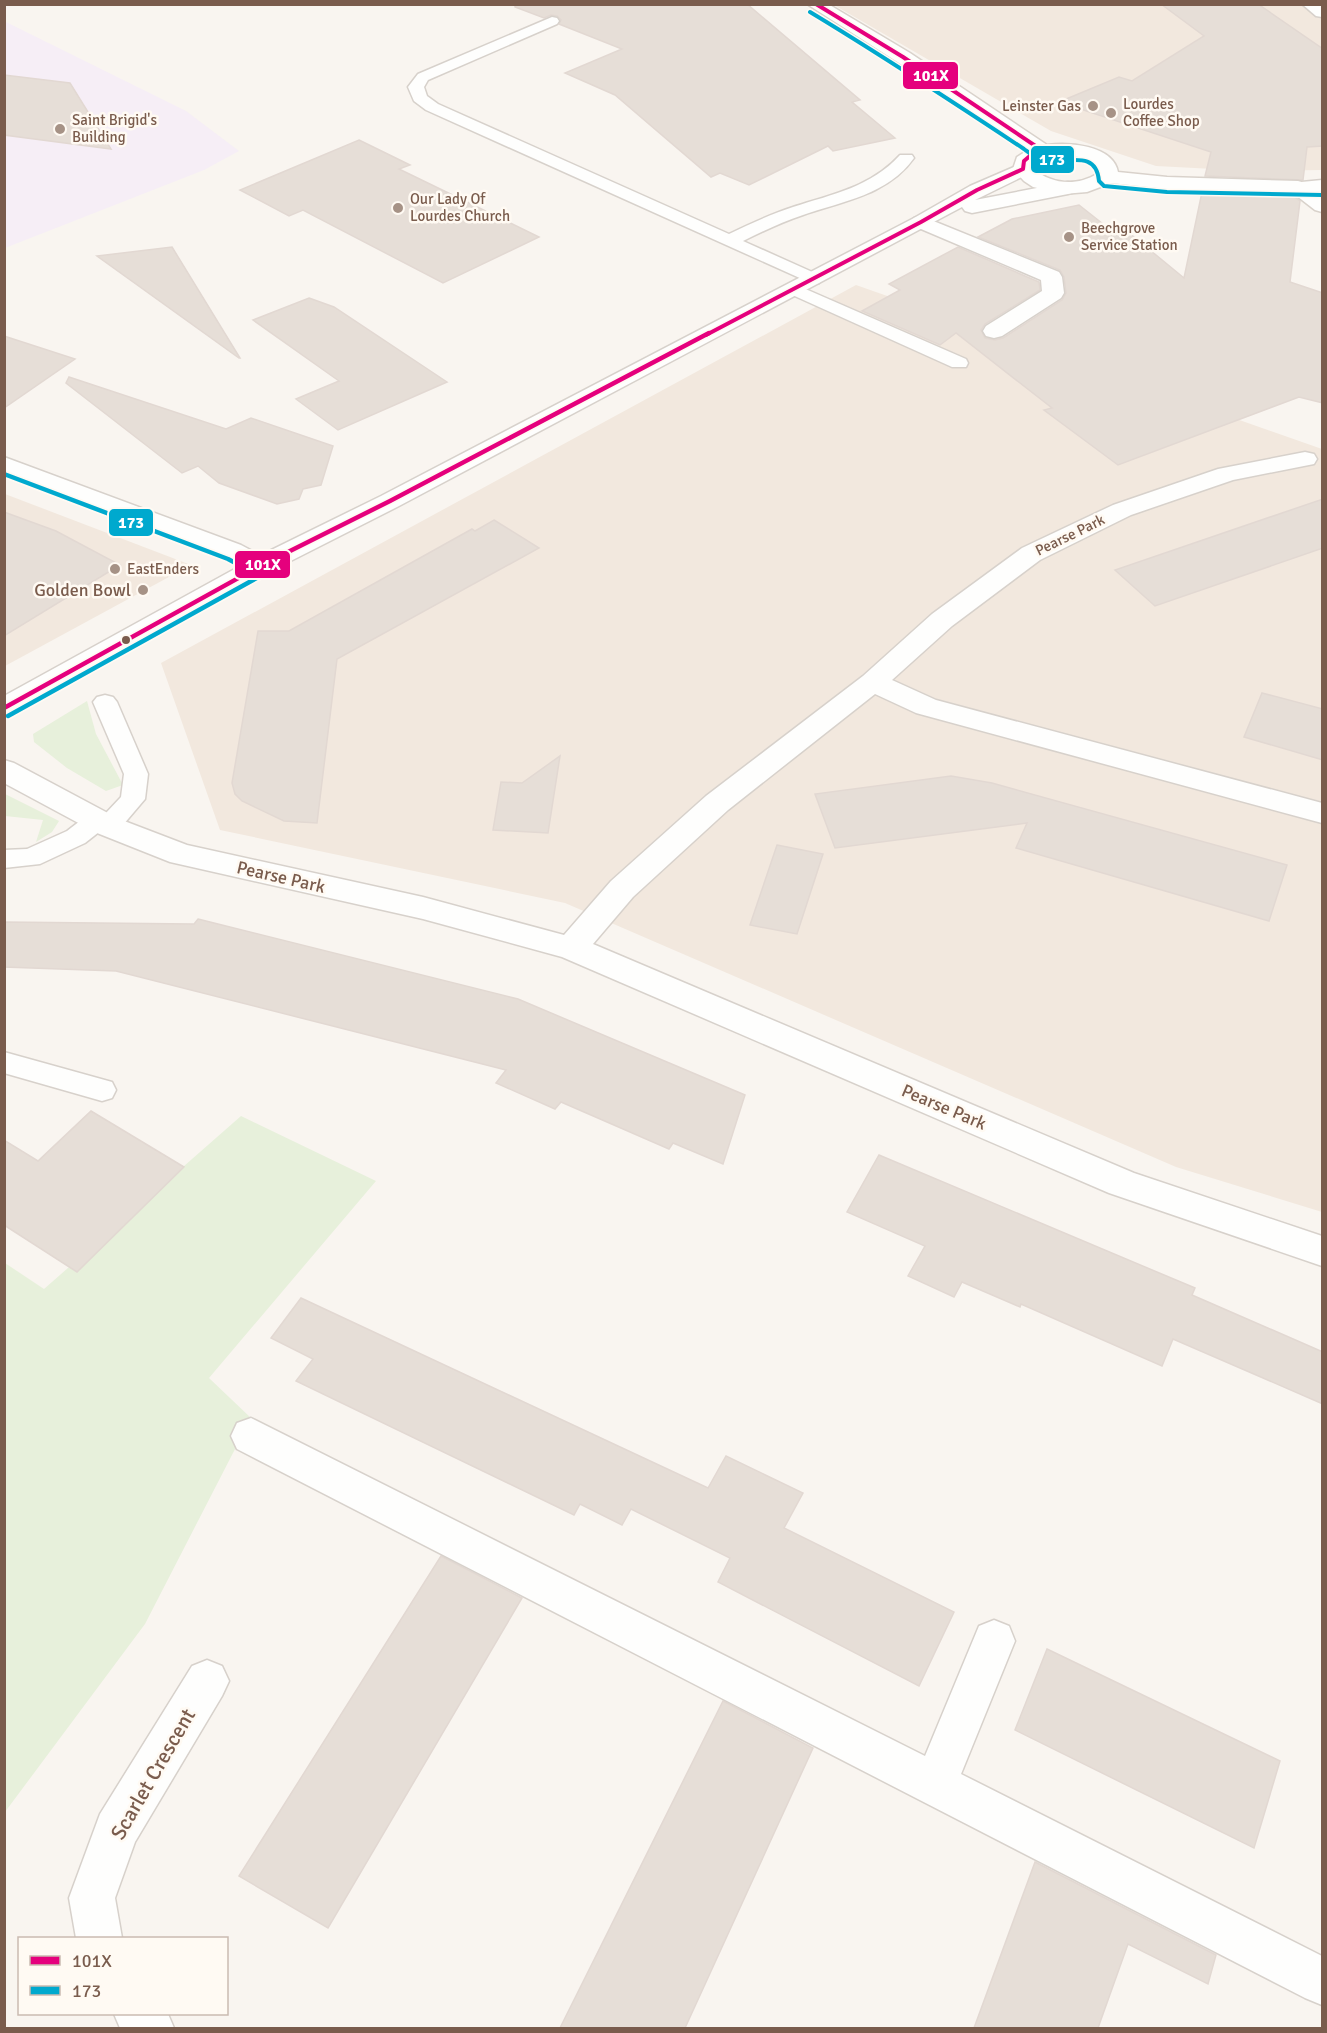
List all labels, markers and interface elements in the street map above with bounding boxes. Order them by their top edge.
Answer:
line badge: 101X [902,61,959,90]
text: 101X [913,66,949,86]
place label: Lourdes Coffee Shop [1123,95,1200,130]
place label: Leinster Gas [1002,97,1081,115]
marker: Leinster Gas [1086,99,1100,113]
marker: Lourdes Coffee Shop [1104,106,1118,120]
place label: Saint Brigid's Building [72,111,157,146]
marker: Saint Brigid's Building [53,122,67,136]
line badge: 173 [1030,145,1075,174]
text: 173 [1039,150,1065,170]
place label: Our Lady Of Lourdes Church [410,190,510,225]
marker: Our Lady Of Lourdes Church [391,201,405,215]
place label: Beechgrove Service Station [1081,219,1178,254]
marker: Beechgrove Service Station [1062,230,1076,244]
line badge: 173 [108,508,154,537]
street label: Pearse Park [1032,510,1108,560]
text: 173 [118,513,144,533]
line badge: 101X [234,550,291,579]
text: 101X [245,555,281,575]
place label: EastEnders [127,560,199,578]
marker: EastEnders [108,562,122,576]
place label: Golden Bowl [34,579,131,601]
marker: Golden Bowl [136,583,150,597]
unlabelled marker [120,634,132,646]
street label: Pearse Park [235,856,327,898]
street label: Pearse Park [898,1079,990,1135]
street label: Scarlet Crescent [105,1704,201,1844]
legend [18,1937,228,2015]
text: 101X [72,1950,112,1972]
text: 173 [72,1980,101,2002]

